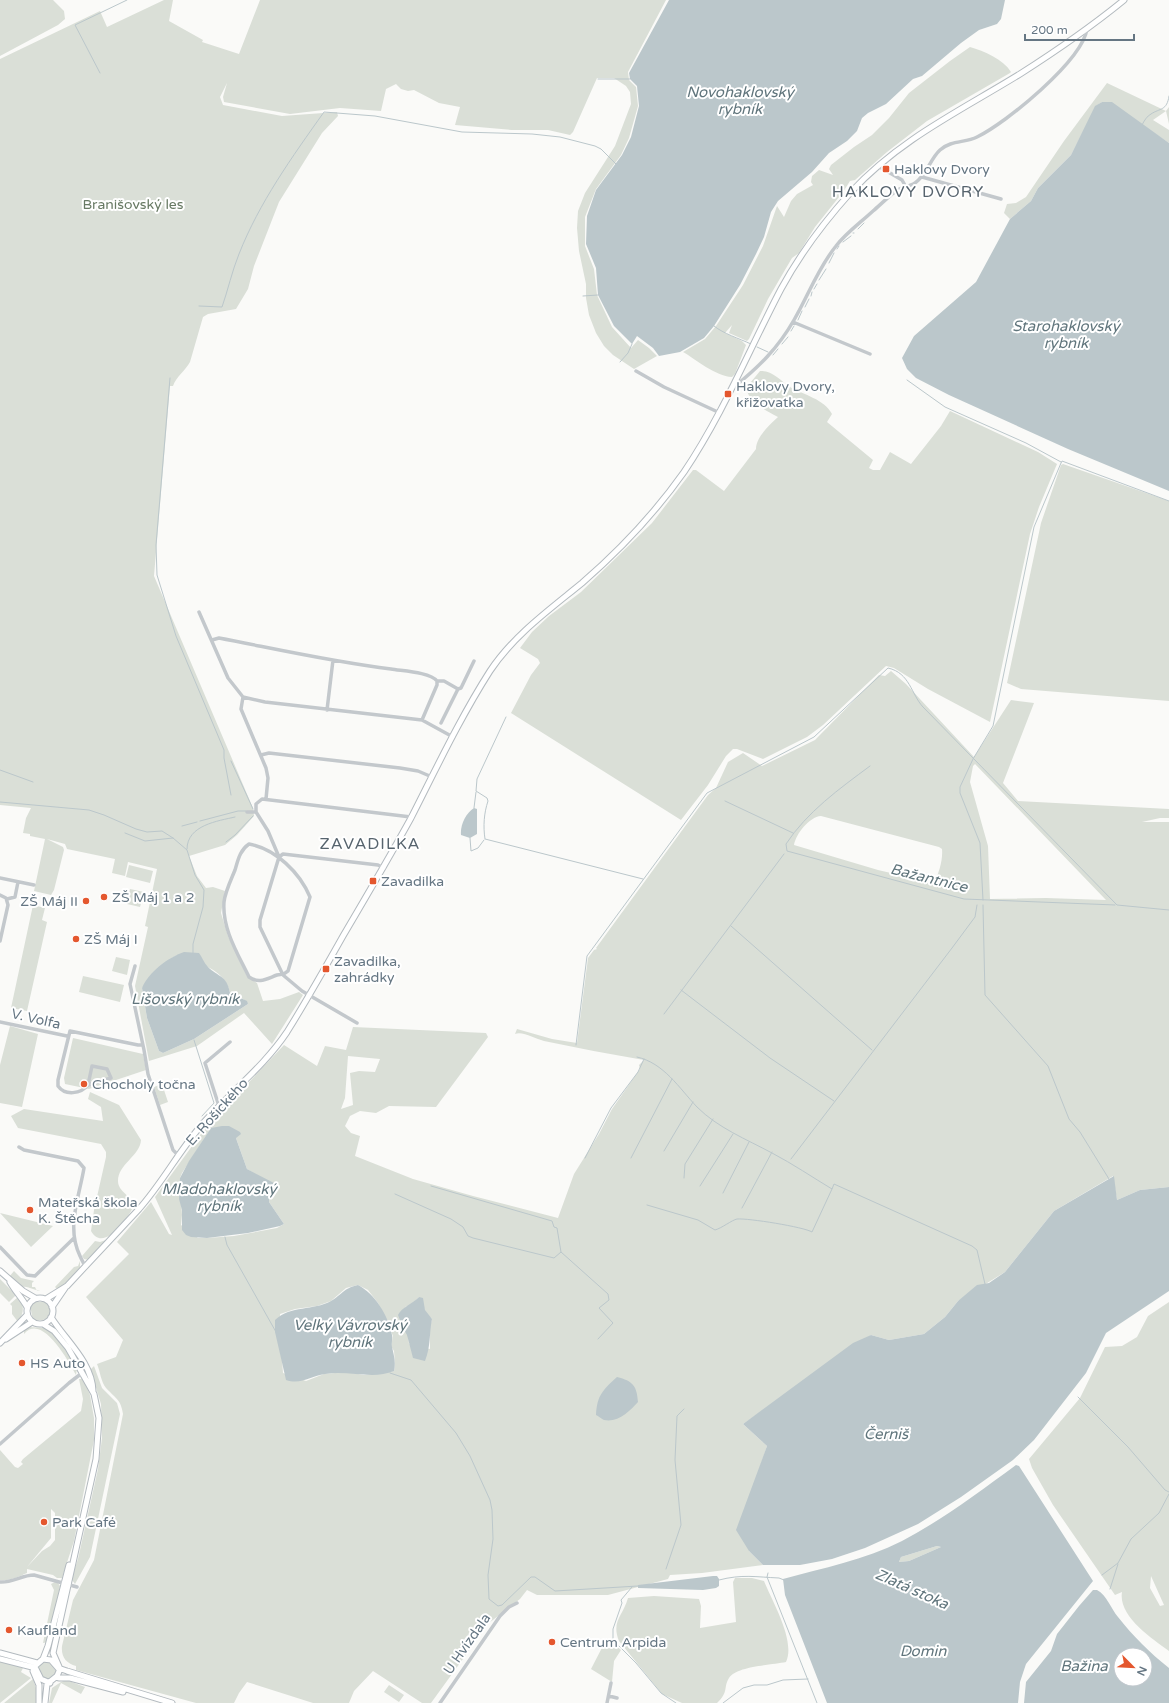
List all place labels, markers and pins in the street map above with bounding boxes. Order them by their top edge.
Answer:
place label: Haklovy Dvory [894,161,990,178]
marker: Haklovy Dvory [881,164,891,174]
place label: Haklovy Dvory, křižovatka [736,378,835,411]
marker: Haklovy Dvory, křižovatka [723,389,733,399]
place label: Zavadilka [381,873,444,890]
marker: Zavadilka [368,876,378,886]
place label: ZŠ Máj 1 a 2 [112,889,195,906]
marker: ZŠ Máj 1 a 2 [99,892,109,902]
place label: ZŠ Máj II [20,893,78,910]
marker: ZŠ Máj II [81,896,91,906]
place label: ZŠ Máj I [84,931,138,948]
marker: ZŠ Máj I [71,934,81,944]
place label: Zavadilka, zahrádky [334,953,401,986]
marker: Zavadilka, zahrádky [321,964,331,974]
place label: Chocholy točna [92,1076,196,1093]
marker: Chocholy točna [79,1079,89,1089]
place label: Mateřská škola K. Štěcha [38,1194,138,1227]
marker: Mateřská škola K. Štěcha [25,1205,35,1215]
place label: HS Auto [30,1355,85,1372]
marker: HS Auto [17,1358,27,1368]
place label: Park Café [52,1514,116,1531]
marker: Park Café [39,1517,49,1527]
place label: Kaufland [17,1622,77,1639]
marker: Kaufland [4,1625,14,1635]
place label: Centrum Arpida [560,1634,666,1651]
marker: Centrum Arpida [547,1637,557,1647]

